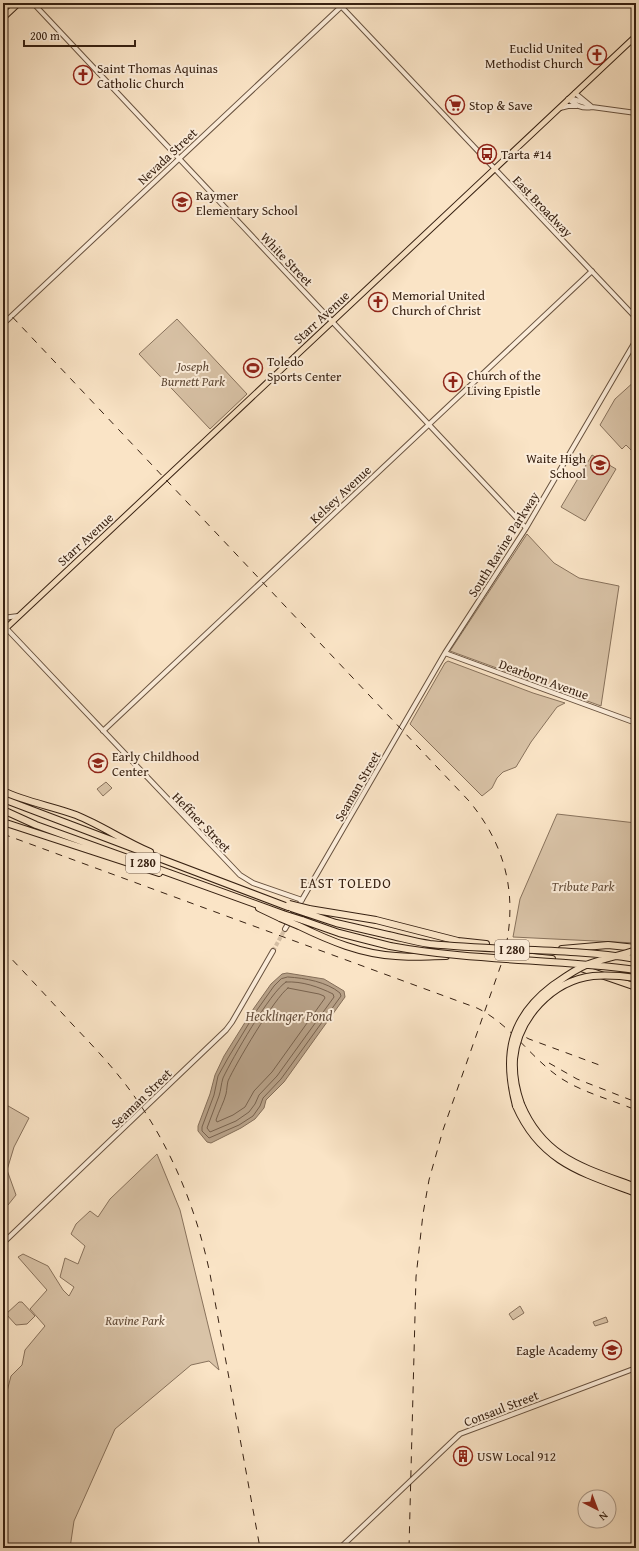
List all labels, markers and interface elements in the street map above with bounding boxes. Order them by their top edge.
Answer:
scale bar [24,22,135,48]
text: 200 m [30,27,60,44]
place label: Euclid United Methodist Church [485,39,584,73]
church icon: Euclid United Methodist Church [586,44,608,66]
place label: Saint Thomas Aquinas Catholic Church [97,59,218,93]
church icon: Saint Thomas Aquinas Catholic Church [72,64,94,86]
supermarket icon: Stop & Save [444,94,466,116]
place label: Stop & Save [469,96,533,115]
street label: Nevada Street [133,123,202,189]
bus stop icon: Tarta #14 [476,143,498,165]
place label: Tarta #14 [501,145,552,164]
street label: East Broadway [508,171,577,242]
place label: Raymer Elementary School [196,186,298,220]
school or university icon: Raymer Elementary School [171,191,193,213]
street label: White Street [256,228,318,291]
street label: Starr Avenue [289,286,354,348]
place label: Memorial United Church of Christ [392,286,485,320]
church icon: Memorial United Church of Christ [367,291,389,313]
place label: Toledo Sports Center [267,352,342,386]
park label: Joseph Burnett Park [160,357,225,391]
sports icon: Toledo Sports Center [242,357,264,379]
place label: Church of the Living Epistle [467,366,541,400]
church icon: Church of the Living Epistle [442,371,464,393]
place label: Waite High School [526,449,587,483]
school or university icon: Waite High School [589,454,611,476]
street label: Kelsey Avenue [305,461,375,528]
street label: South Ravine Parkway [463,487,544,601]
street label: Starr Avenue [53,508,118,570]
street label: Dearborn Avenue [496,654,591,705]
place label: Early Childhood Center [112,747,199,781]
street label: Seaman Street [330,747,385,825]
school or university icon: Early Childhood Center [87,752,109,774]
street label: Heffner Street [168,788,236,857]
road number: I 280 [126,853,160,873]
district label: EAST TOLEDO [300,873,392,893]
park label: Tribute Park [552,877,615,896]
road number: I 280 [495,940,529,960]
water label: Hecklinger Pond [245,1006,333,1026]
street label: Seaman Street [107,1064,176,1132]
park label: Ravine Park [104,1311,165,1330]
school or university icon: Eagle Academy [601,1339,623,1361]
place label: Eagle Academy [516,1341,599,1360]
street label: Consaul Street [461,1385,542,1431]
building icon: USW Local 912 [452,1445,474,1467]
place label: USW Local 912 [477,1447,556,1466]
north arrow [577,1489,617,1529]
text: N [595,1508,612,1525]

